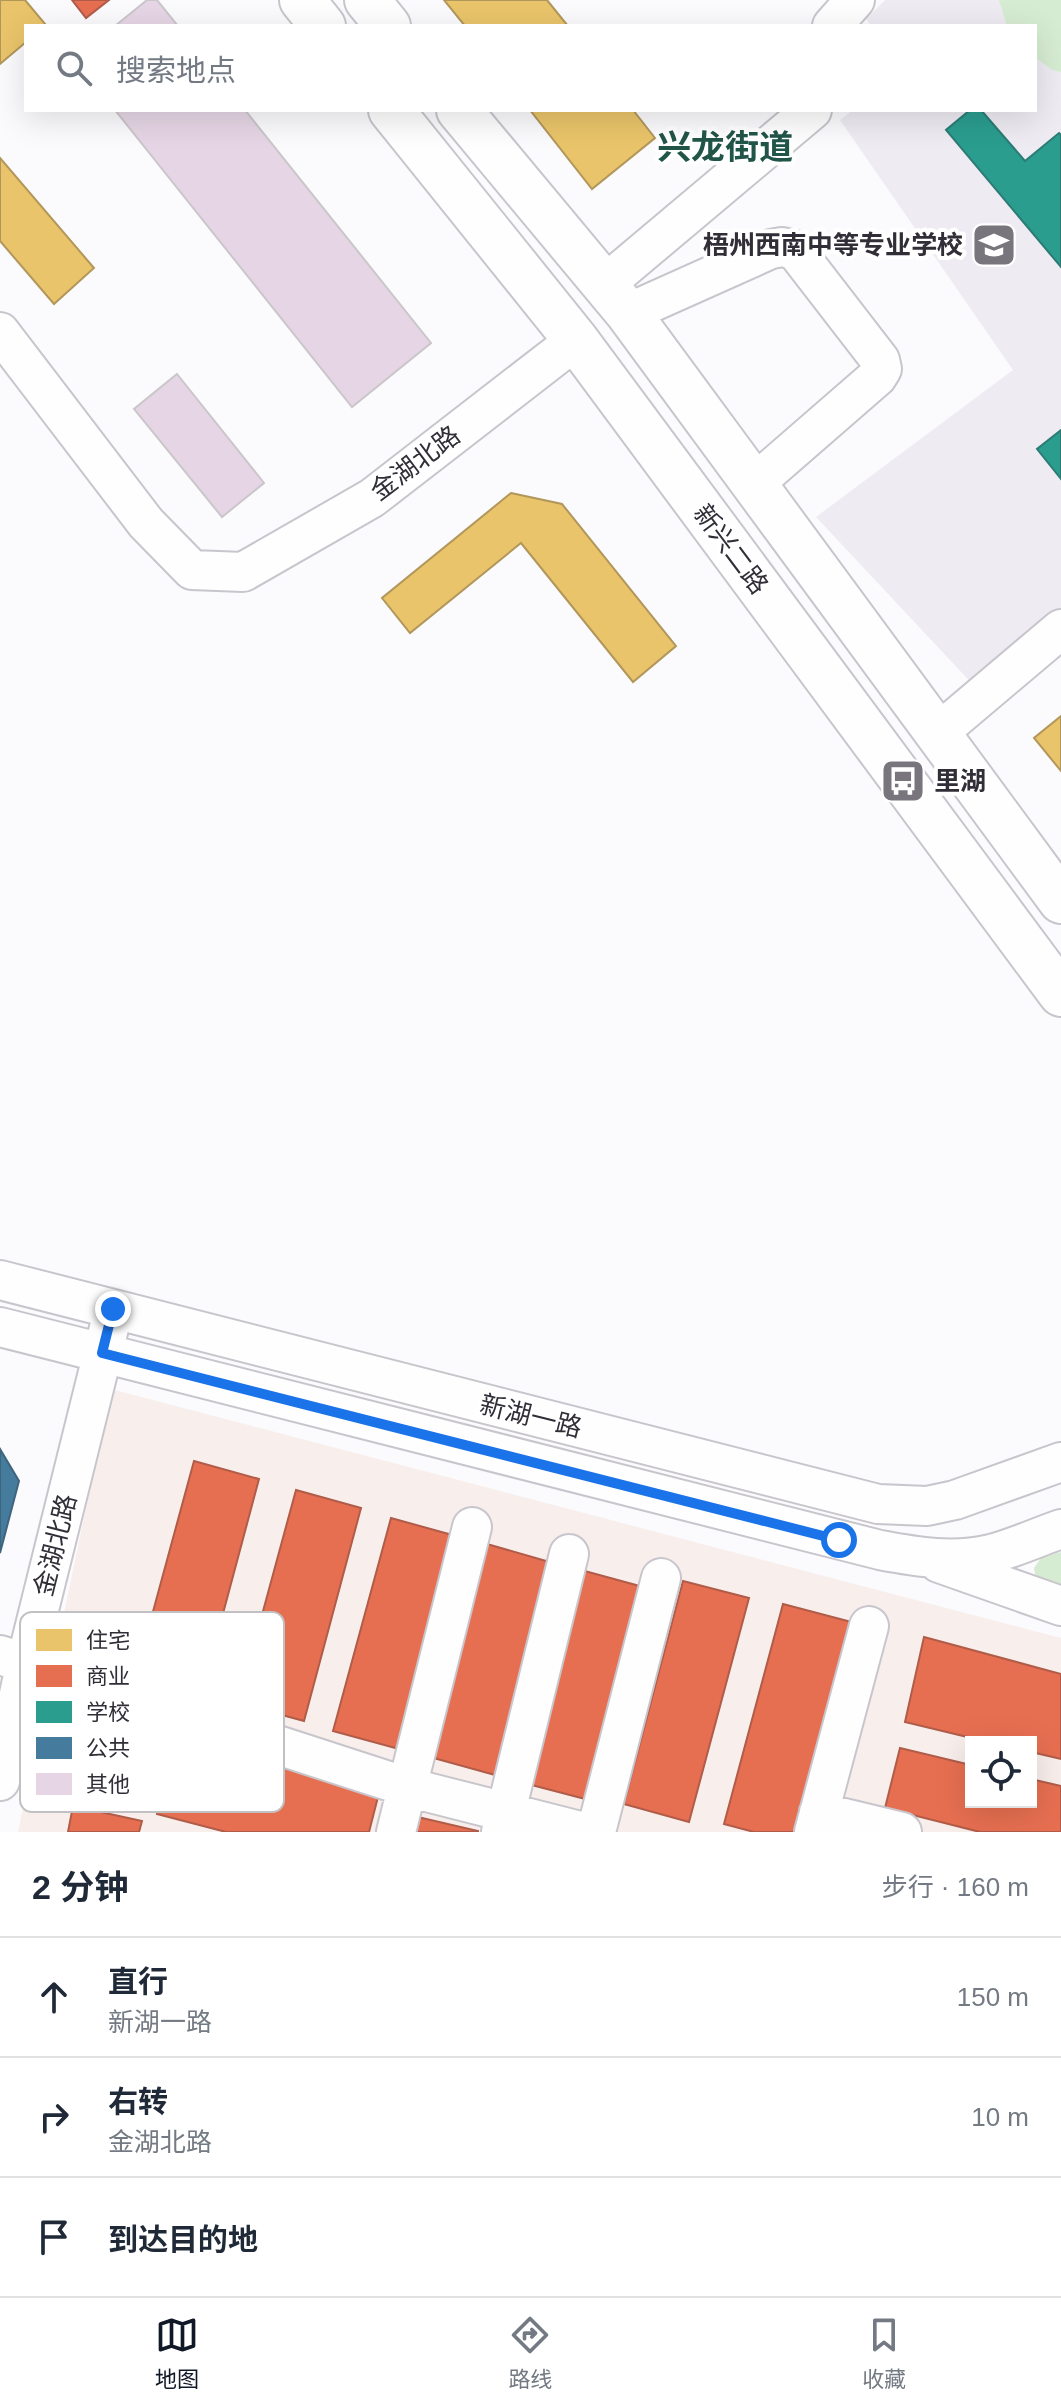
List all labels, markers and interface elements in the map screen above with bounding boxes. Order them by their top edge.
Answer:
search box [24,24,1037,112]
icon: search [52,46,96,90]
text: 搜索地点 [116,54,236,87]
district label: 兴龙街道 [657,128,793,166]
school or university icon: 梧州西南中等专业学校 [970,221,1018,269]
place label: 梧州西南中等专业学校 [703,230,963,260]
street label: 金湖北路 [364,420,466,506]
street label: 新兴二路 [688,498,774,600]
bus stop icon: 里湖 [879,757,927,805]
place label: 里湖 [934,766,986,796]
route end [95,1291,131,1327]
street label: 新湖一路 [477,1389,585,1443]
street label: 金湖北路 [28,1491,82,1599]
route start [821,1522,857,1558]
legend [20,1612,284,1812]
text: 住宅 [86,1628,130,1653]
text: 商业 [86,1664,130,1689]
text: 学校 [86,1700,130,1725]
text: 公共 [86,1736,130,1761]
map controls [965,1736,1037,1808]
button: locate [965,1736,1037,1808]
text: 其他 [86,1772,130,1797]
text: 2 分钟 [32,1868,128,1906]
text: 步行 · 160 m [882,1872,1029,1902]
text: 直行 [108,1965,168,1998]
icon: ahead [32,1975,76,2019]
text: 150 m [957,1982,1029,2012]
text: 新湖一路 [108,2007,212,2037]
text: 右转 [108,2085,168,2118]
icon: right [32,2095,76,2139]
text: 10 m [971,2102,1029,2132]
text: 金湖北路 [108,2127,212,2157]
icon: arrive [32,2215,76,2259]
text: 到达目的地 [108,2223,258,2256]
tab: 地图 [155,2313,199,2393]
tab: 路线 [508,2313,552,2393]
tab: 收藏 [862,2313,906,2393]

